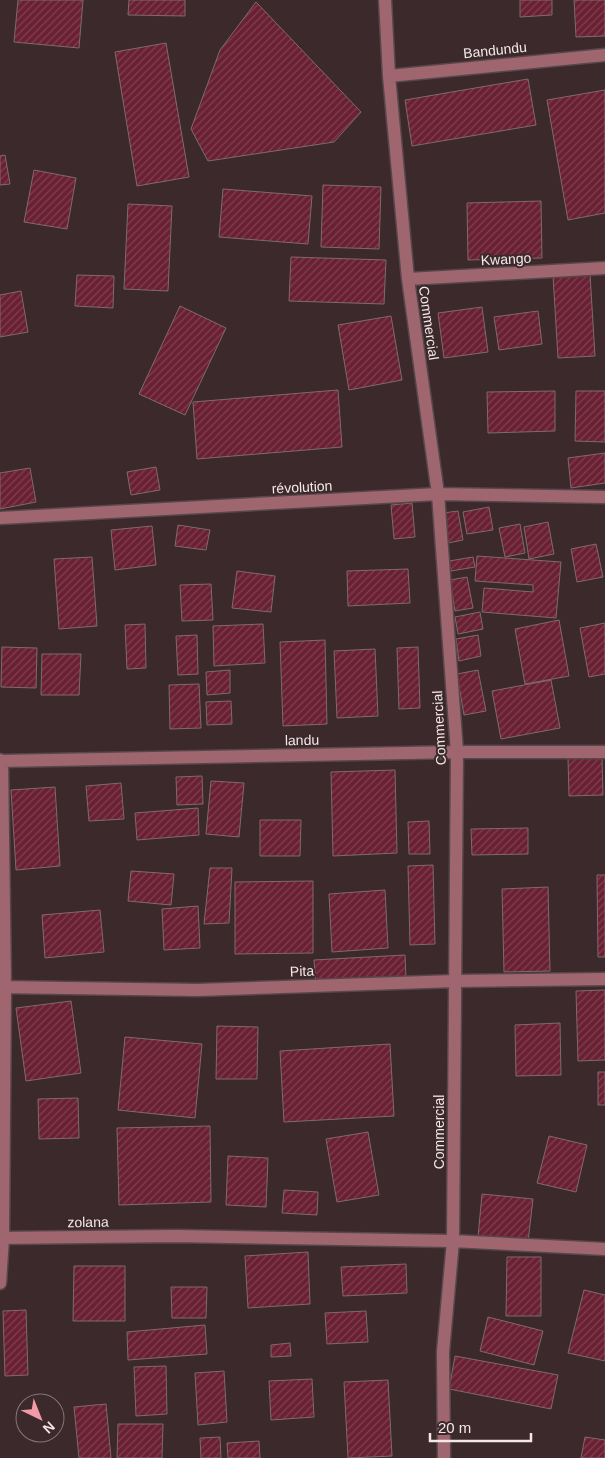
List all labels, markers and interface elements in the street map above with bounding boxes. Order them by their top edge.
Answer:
street label: Bandundu [462,39,528,61]
street label: Kwango [480,250,532,268]
street label: Commercial [416,285,442,361]
street label: révolution [271,477,333,497]
street label: Commercial [429,690,449,766]
street label: landu [285,732,319,748]
street label: Pita [290,963,315,979]
street label: Commercial [431,1095,447,1169]
street label: zolana [67,1214,109,1230]
north arrow [15,1393,65,1443]
scale bar [430,1410,531,1442]
text: N [40,1418,58,1437]
text: 20 m [438,1419,471,1436]

